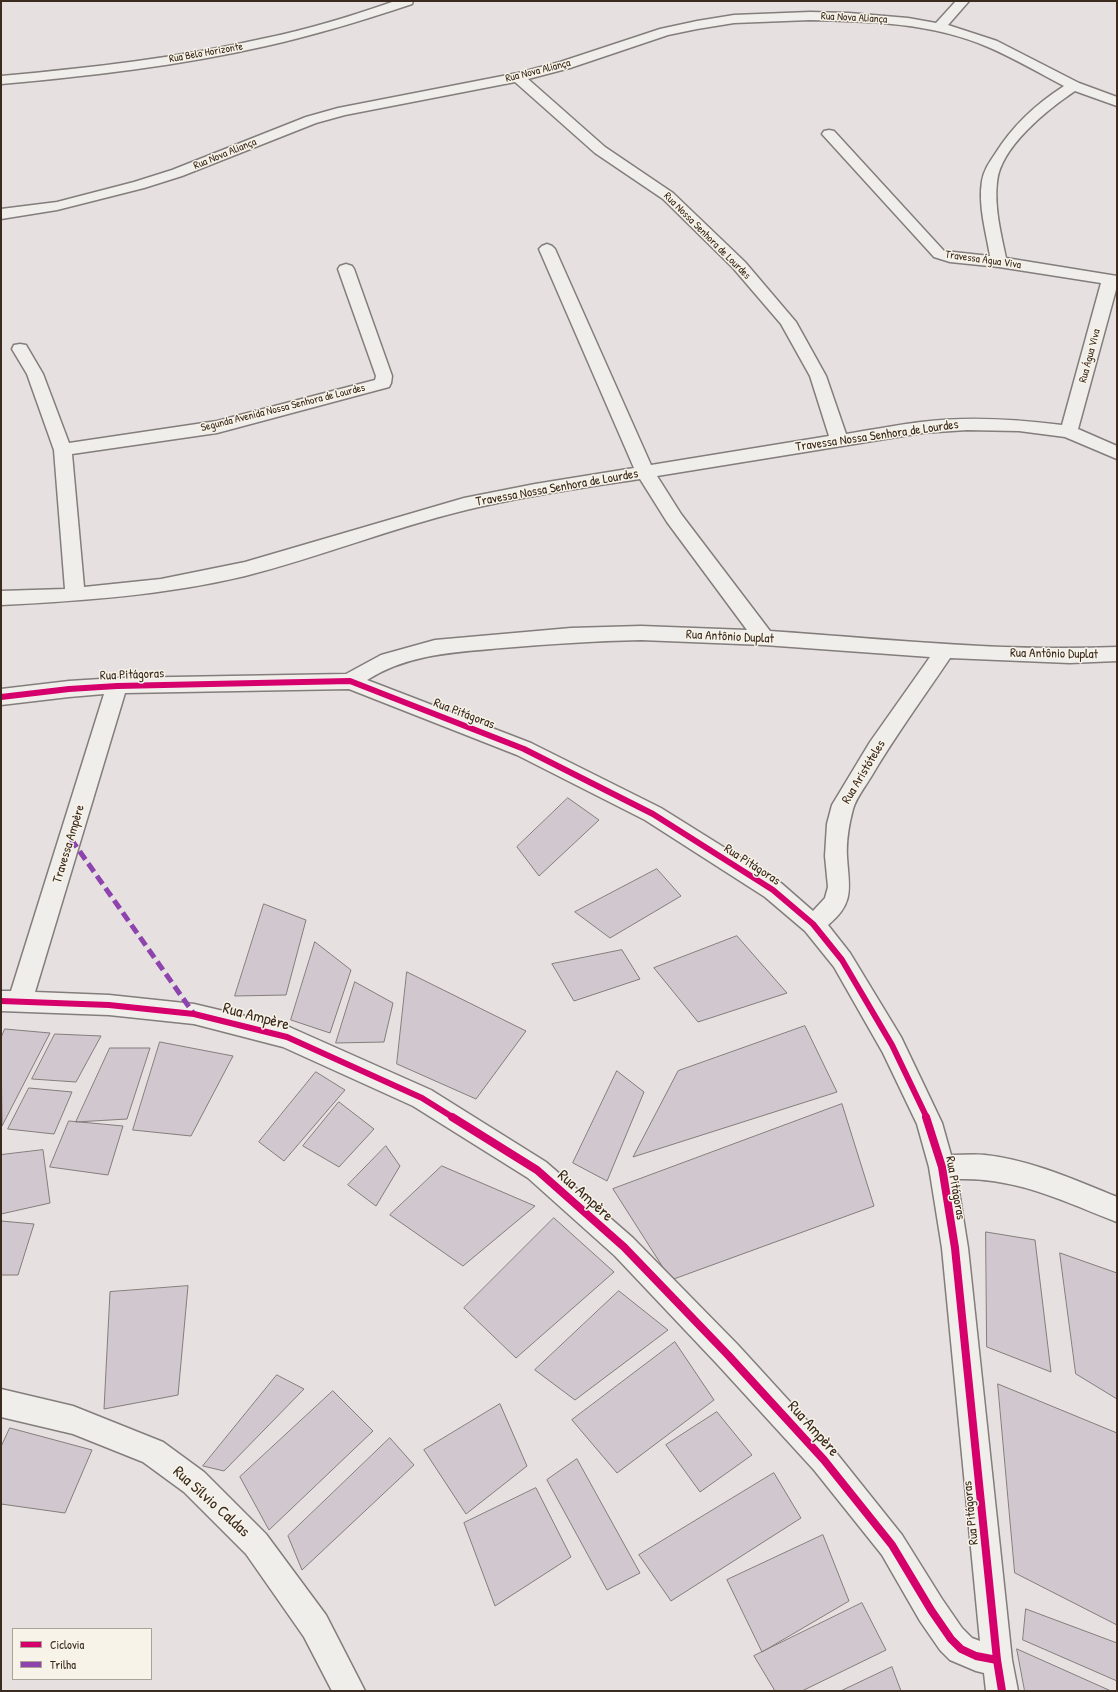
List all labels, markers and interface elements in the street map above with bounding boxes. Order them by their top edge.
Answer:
street label: Rua Nova Aliança [821,10,887,26]
street label: Rua Belo Horizonte [168,40,244,66]
street label: Rua Nova Aliança [504,57,572,85]
street label: Rua Nova Aliança [192,135,258,173]
street label: Rua Nossa Senhora de Lourdes [661,190,753,282]
street label: Travessa Água Viva [944,248,1022,272]
street label: Rua Água Viva [1076,328,1104,384]
street label: Segunda Avenida Nossa Senhora de Lourdes [199,381,367,435]
street label: Travessa Nossa Senhora de Lourdes [794,417,960,455]
street label: Travessa Nossa Senhora de Lourdes [475,466,639,510]
street label: Rua Antônio Duplat [686,627,774,647]
street label: Rua Antônio Duplat [1010,645,1098,663]
street label: Rua Pitágoras [100,666,164,684]
street label: Rua Pitágoras [431,695,497,733]
street label: Rua Aristóteles [839,737,889,807]
street label: Travessa Ampère [50,803,88,885]
street label: Rua Pitágoras [721,841,783,889]
street label: Rua Ampère [221,999,291,1035]
street label: Rua Pitágoras [942,1155,968,1221]
street label: Rua Ampère [553,1166,617,1226]
street label: Rua Ampère [783,1397,843,1461]
street label: Rua Sílvio Caldas [169,1462,253,1542]
street label: Rua Pitágoras [960,1480,982,1546]
legend [12,1628,152,1680]
text: Ciclovia [50,1636,84,1653]
text: Trilha [50,1656,76,1673]

